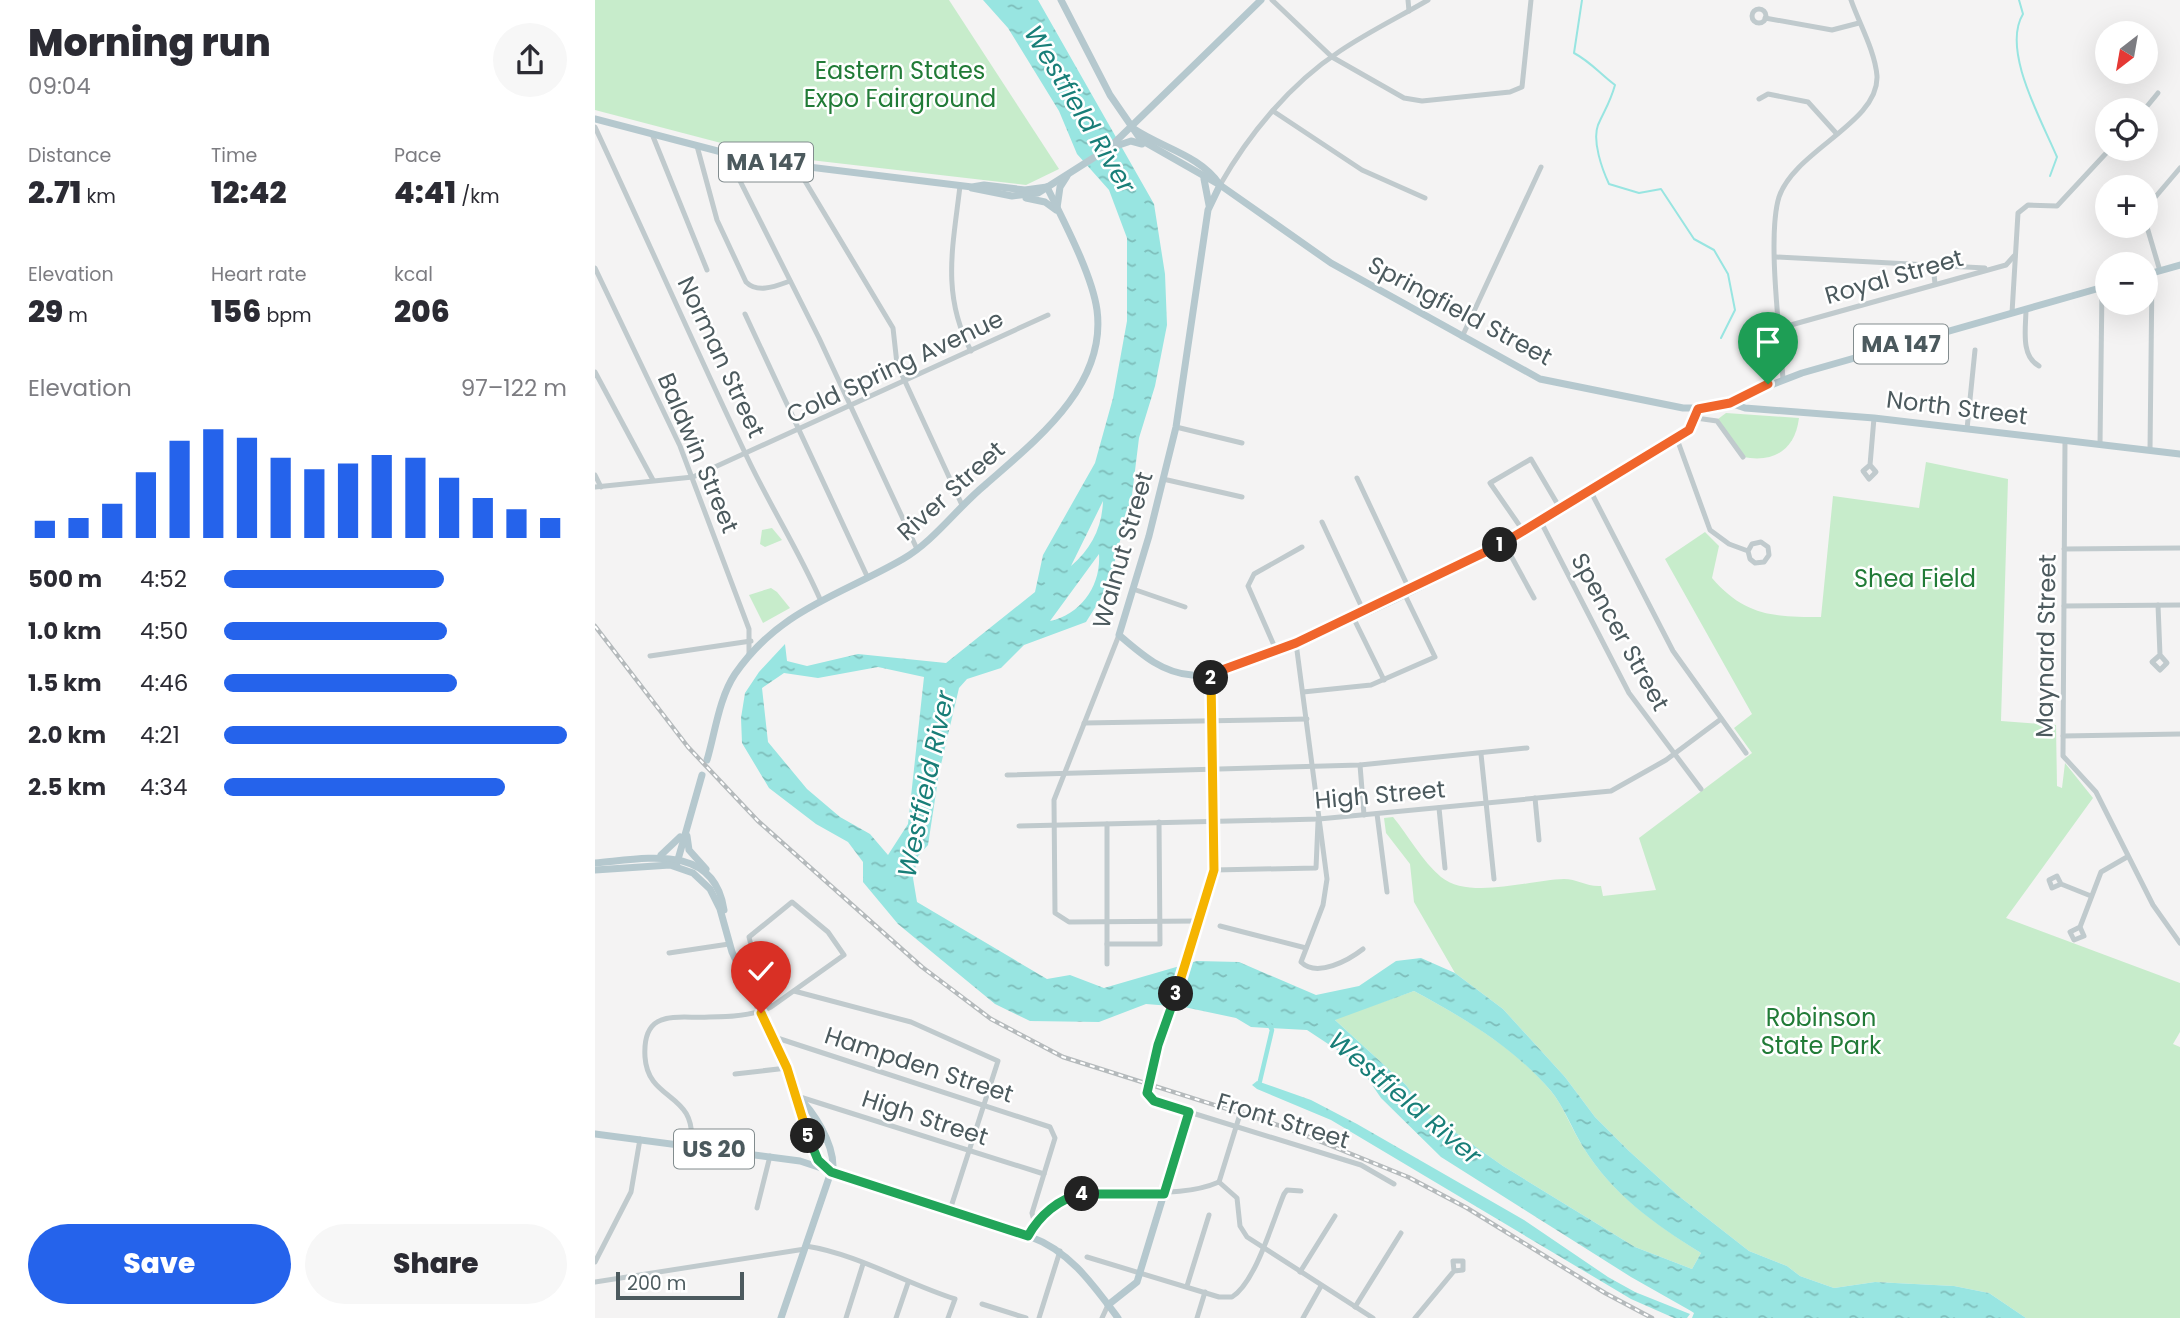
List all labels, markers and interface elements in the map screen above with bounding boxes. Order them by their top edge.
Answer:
text: Morning run [28,16,271,69]
water label: Westfield River [1016,18,1145,201]
north arrow [2095,21,2158,84]
map controls [2095,21,2158,315]
button: share [493,23,567,97]
park label: Eastern States Expo Fairground [804,54,996,115]
text: 09:04 [28,70,91,102]
button: locate [2095,98,2158,161]
text: Distance [28,142,111,169]
text: Time [211,142,257,169]
text: Pace [394,142,441,169]
road number: MA 147 [719,142,813,182]
text: 2.71 [28,171,81,214]
text: 12:42 [211,171,287,214]
text: 4:41 [394,171,456,214]
button: + [2095,175,2158,238]
text: km [81,183,116,210]
text: /km [456,183,500,210]
street label: Royal Street [1821,241,1967,312]
street label: Springfield Street [1362,248,1558,373]
button: − [2095,252,2158,315]
text: Elevation [28,261,114,288]
text: Heart rate [211,261,306,288]
text: kcal [394,261,433,288]
street label: Norman Street [670,271,773,443]
text: 29 [28,290,63,333]
text: 156 [211,290,261,333]
text: 206 [394,290,450,333]
text: m [63,302,88,329]
text: bpm [261,302,312,329]
street label: Cold Spring Avenue [781,302,1009,431]
pin [1738,312,1798,384]
icon: arrive [1749,323,1787,361]
road number: MA 147 [1854,324,1948,364]
street label: Baldwin Street [650,368,747,538]
text: Elevation [28,372,132,404]
text: 97–122 m [461,372,567,404]
street label: North Street [1885,382,2030,433]
street label: River Street [890,433,1012,548]
street label: Walnut Street [1084,468,1161,632]
pin: 1 [1483,528,1517,562]
text: 1 [1496,531,1503,558]
street label: Spencer Street [1563,547,1677,717]
street label: Maynard Street [2027,554,2064,738]
park label: Shea Field [1854,562,1976,595]
text: 500 m [28,563,102,595]
text: 4:52 [140,563,187,595]
text: 1.0 km [28,615,102,647]
text: 4:50 [140,615,188,647]
pin: 2 [1193,660,1229,696]
text: 2 [1205,664,1216,691]
text: 1.5 km [28,667,102,699]
text: 4:46 [140,667,188,699]
water label: Westfield River [889,686,964,881]
text: 2.0 km [28,719,106,751]
text: 4:21 [140,719,180,751]
text: 2.5 km [28,771,106,803]
text: 4:34 [140,771,187,803]
street label: High Street [1313,772,1447,817]
pin [731,941,791,1013]
icon: check [742,952,780,990]
pin: 3 [1159,976,1193,1012]
text: 3 [1170,980,1181,1007]
park label: Robinson State Park [1761,1001,1882,1062]
street label: Hampden Street [820,1018,1018,1111]
water label: Westfield River [1321,1023,1490,1174]
street label: High Street [858,1082,992,1153]
street label: Front Street [1213,1085,1354,1156]
pin: 5 [791,1118,825,1154]
text: 5 [801,1122,814,1149]
road number: US 20 [674,1130,754,1168]
pin: 4 [1065,1176,1099,1212]
text: 4 [1075,1180,1088,1207]
button: Save [28,1224,291,1304]
button: Share [305,1224,567,1304]
scale bar [616,1269,744,1301]
text: 200 m [627,1270,686,1297]

